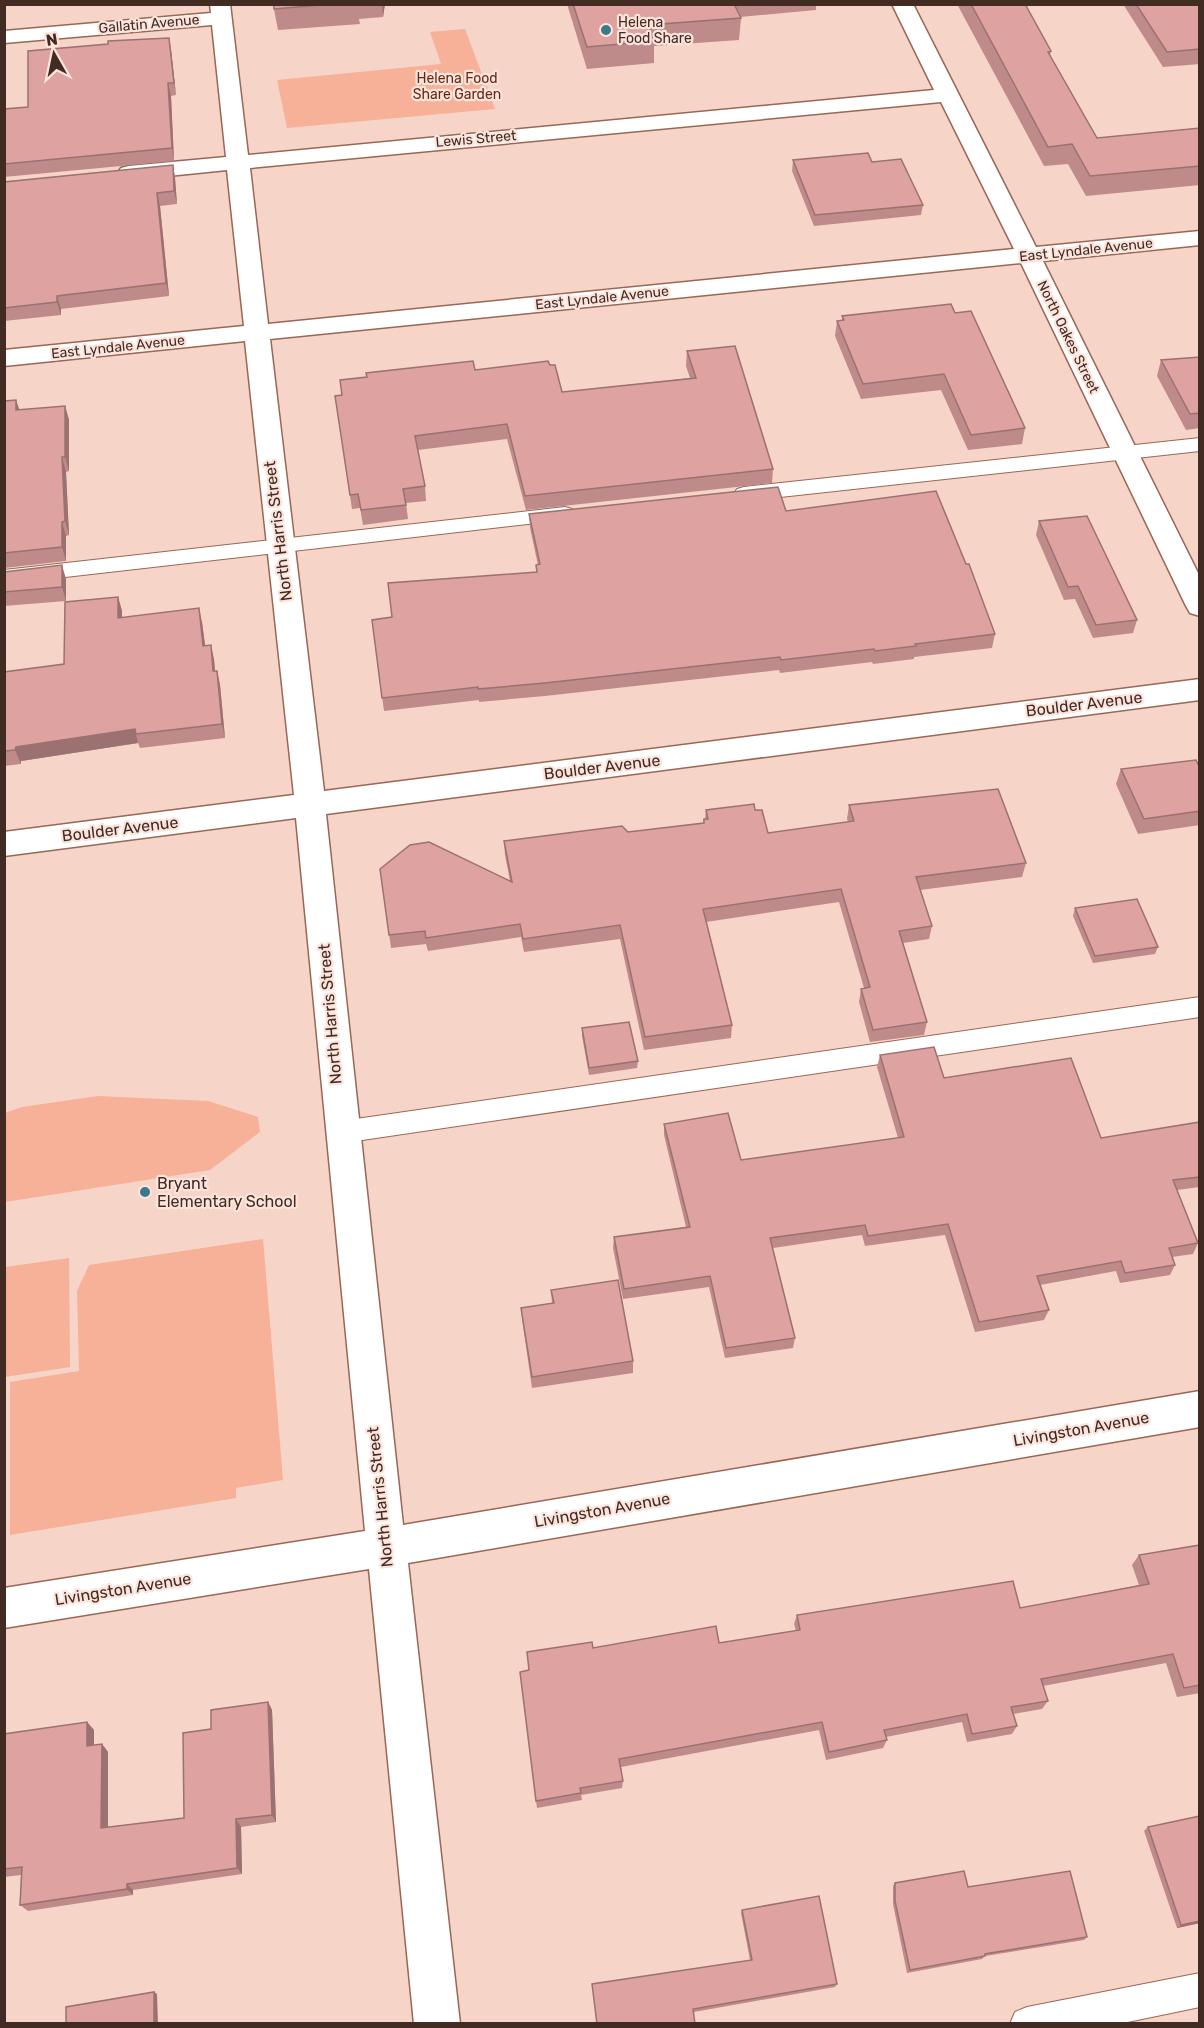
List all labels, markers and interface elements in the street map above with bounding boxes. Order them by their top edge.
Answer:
street label: Gallatin Avenue [98,11,200,37]
place label: Helena Food Share [618,14,692,47]
marker: Helena Food Share [599,23,613,37]
north arrow [24,24,84,84]
text: N [45,29,59,50]
park label: Helena Food Share Garden [413,70,501,103]
street label: Lewis Street [435,127,518,151]
street label: East Lyndale Avenue [1018,235,1154,265]
street label: North Oakes Street [1033,278,1103,397]
street label: East Lyndale Avenue [534,283,670,313]
street label: East Lyndale Avenue [50,332,186,362]
street label: North Harris Street [260,460,296,602]
street label: Boulder Avenue [1025,687,1143,721]
street label: Boulder Avenue [543,750,661,784]
street label: Boulder Avenue [61,812,179,846]
street label: North Harris Street [314,943,346,1085]
place label: Bryant Elementary School [157,1174,297,1211]
marker: Bryant Elementary School [138,1185,152,1199]
street label: Livingston Avenue [1012,1408,1150,1450]
street label: North Harris Street [363,1426,397,1568]
street label: Livingston Avenue [533,1489,671,1531]
street label: Livingston Avenue [54,1569,193,1609]

